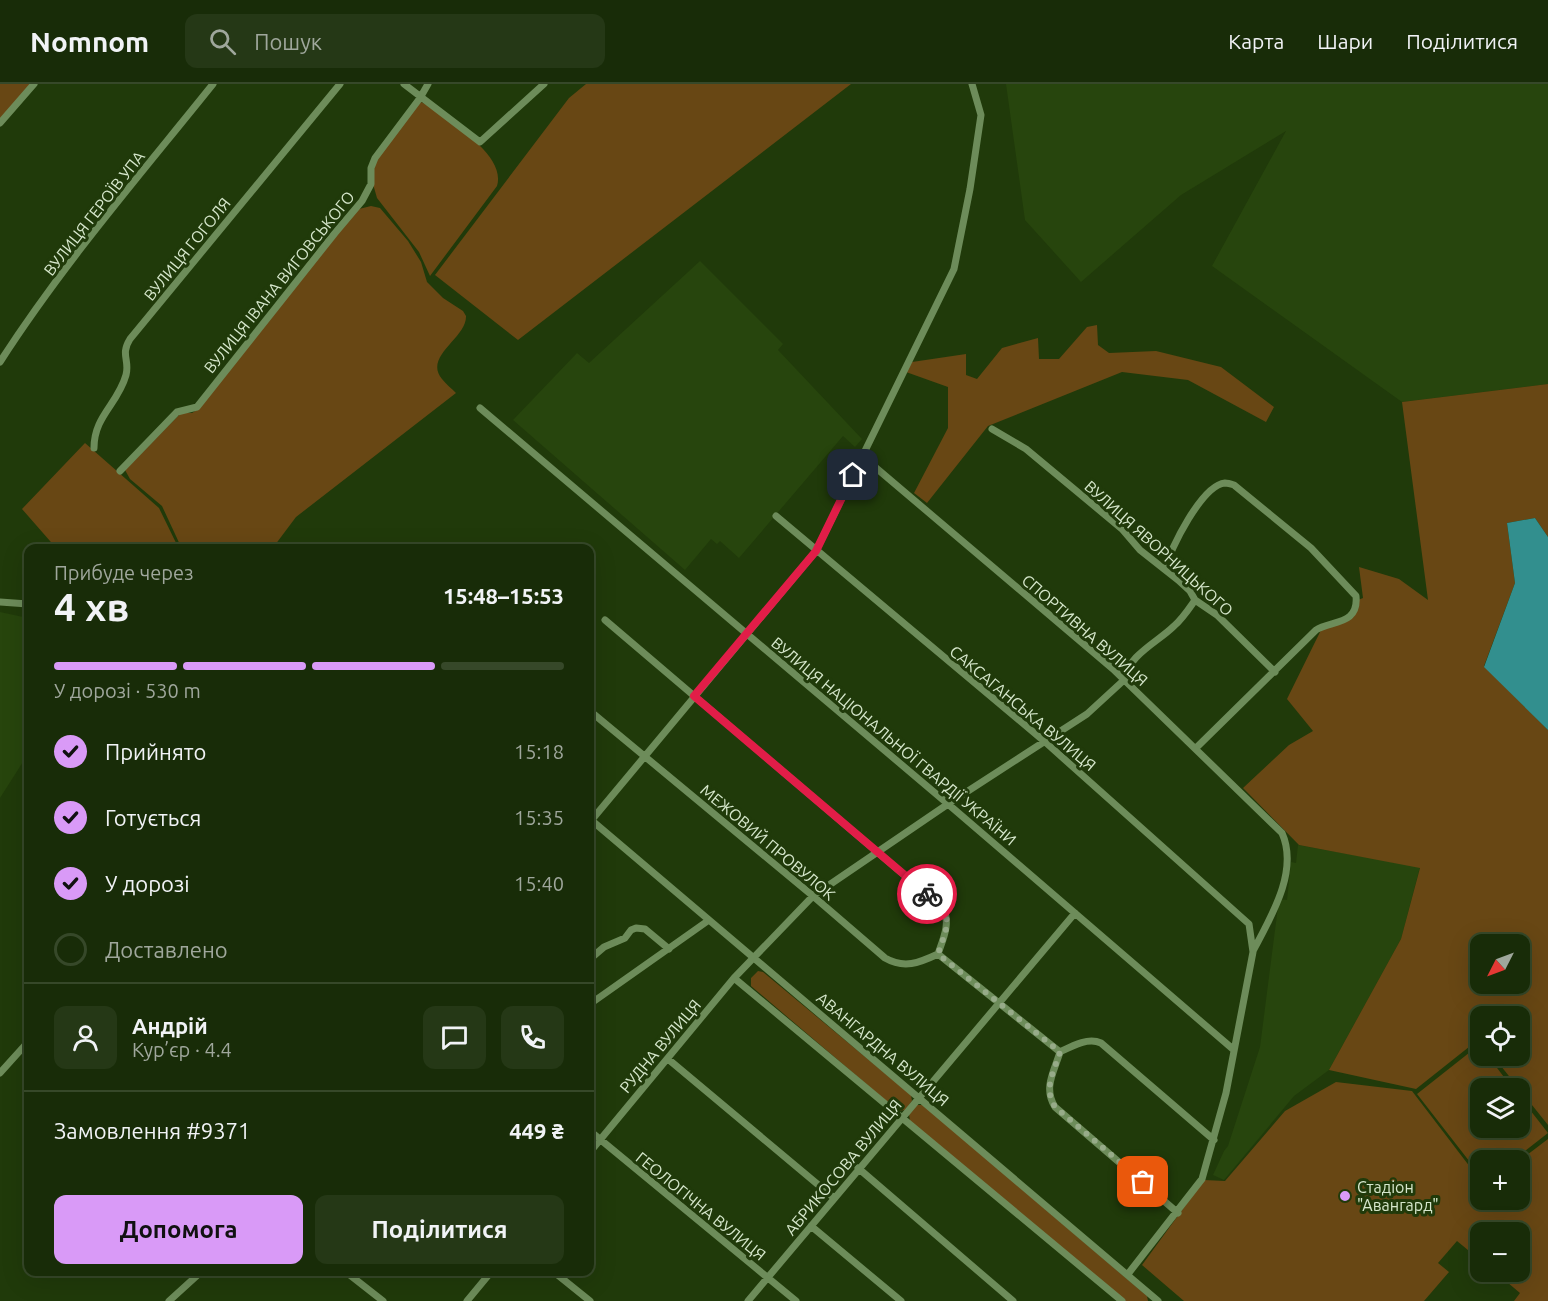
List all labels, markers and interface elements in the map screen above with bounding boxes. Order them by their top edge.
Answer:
search box [185,14,605,68]
icon: search [206,25,239,58]
text: Nomnom [30,26,149,57]
text: Пошук [254,29,322,54]
text: Карта [1228,29,1284,53]
text: Шари [1317,29,1373,53]
text: Поділитися [1406,29,1518,53]
street label: ВУЛИЦЯ ГЕРОЇВ УПА [40,147,148,279]
street label: ВУЛИЦЯ ІВАНА ВИГОВСЬКОГО [200,188,358,376]
street label: ВУЛИЦЯ ГОГОЛЯ [140,194,234,304]
pin [827,449,878,500]
icon: home [836,458,869,491]
street label: ВУЛИЦЯ ЯВОРНИЦЬКОГО [1081,477,1237,619]
text: Прибуде через [54,561,194,584]
street label: СПОРТИВНА ВУЛИЦЯ [1019,571,1151,689]
text: 15:48–15:53 [443,583,564,608]
text: 4 хв [54,585,129,628]
street label: ВУЛИЦЯ НАЦІОНАЛЬНОЇ ГВАРДІЇ УКРАЇНИ [768,633,1020,849]
street label: САКСАГАНСЬКА ВУЛИЦЯ [946,642,1100,774]
text: У дорозі · 530 m [54,679,201,702]
icon: check [54,735,87,768]
text: Прийнято [105,739,206,764]
text: 15:18 [514,740,564,763]
street label: МЕЖОВИЙ ПРОВУЛОК [697,780,840,904]
icon: check [54,801,87,834]
text: Готується [105,805,201,830]
text: 15:35 [514,806,564,829]
courier [897,864,957,924]
icon: check [54,867,87,900]
text: У дорозі [105,871,190,896]
text: 15:40 [514,872,564,895]
icon: bike [911,878,944,911]
north arrow [1470,934,1530,994]
map controls [1470,934,1530,1282]
text: Доставлено [105,937,228,962]
street label: АВАНГАРДНА ВУЛИЦЯ [813,989,953,1109]
street label: РУДНА ВУЛИЦЯ [616,996,704,1096]
button: person [54,1006,117,1069]
button: chat [423,1006,486,1069]
button: phone [501,1006,564,1069]
button: locate [1470,1006,1530,1066]
text: Андрій [132,1013,208,1038]
text: Кур’єр · 4.4 [132,1038,232,1061]
button: layers [1470,1078,1530,1138]
street label: АБРИКОСОВА ВУЛИЦЯ [781,1096,905,1238]
text: Замовлення #9371 [54,1118,250,1143]
text: 449 ₴ [509,1118,564,1143]
street label: ГЕОЛОГІЧНА ВУЛИЦЯ [633,1148,769,1264]
button: + [1470,1150,1530,1210]
pin [1117,1156,1168,1207]
icon: bag [1126,1165,1159,1198]
place label: Стадіон "Авангард" [1357,1178,1439,1214]
marker: Стадіон "Авангард" [1338,1189,1352,1203]
button: Допомога [54,1195,303,1264]
button: Поділитися [315,1195,564,1264]
button: − [1470,1222,1530,1282]

